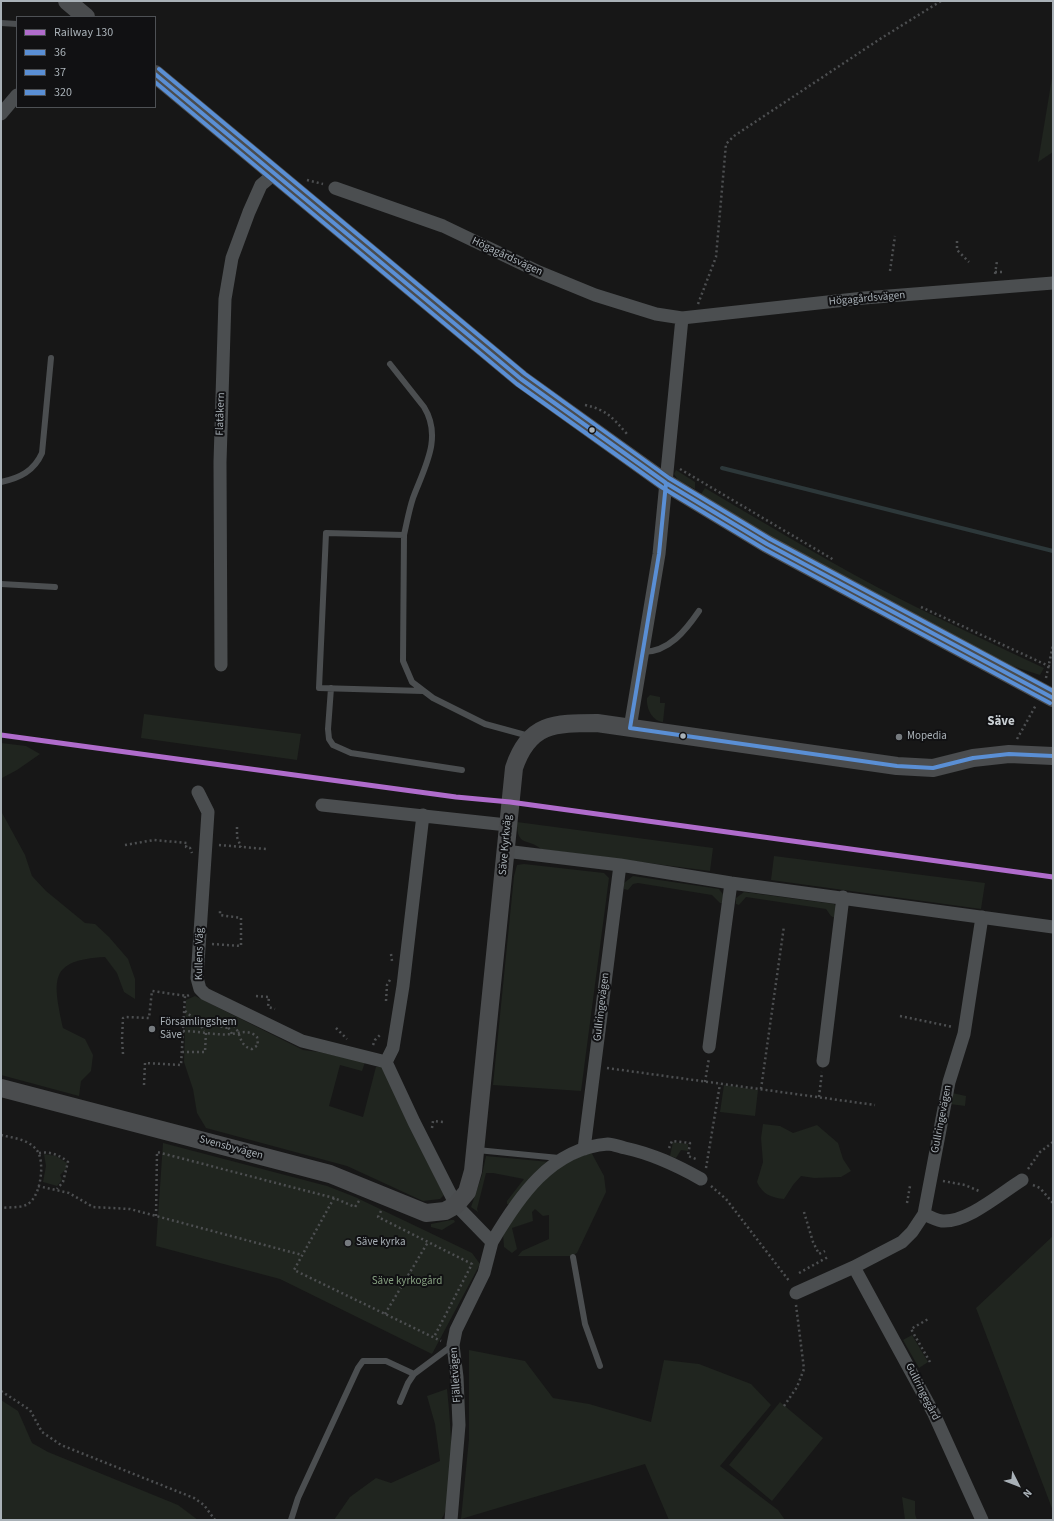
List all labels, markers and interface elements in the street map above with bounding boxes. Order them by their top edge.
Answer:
legend [16,16,156,108]
text: Railway 130 [54,24,113,41]
text: 36 [54,44,66,61]
text: 37 [54,64,66,81]
text: 320 [54,84,72,101]
street label: Högagårdsvägen [469,235,545,279]
street label: Högagårdsvägen [828,289,906,309]
street label: Flatåkern [214,392,228,436]
unlabelled marker [587,425,597,435]
district label: Säve [987,714,1015,730]
place label: Mopedia [907,730,947,744]
unlabelled marker [678,731,688,741]
marker: Mopedia [894,732,904,742]
street label: Säve Kyrkväg [497,814,515,876]
street label: Kullens Väg [193,928,207,980]
street label: Gullringevägen [591,972,613,1042]
place label: Församlingshem Säve [160,1016,237,1042]
marker: Församlingshem Säve [147,1024,157,1034]
street label: Gullringevägen [929,1084,955,1154]
street label: Svensbyvägen [198,1133,264,1163]
place label: Säve kyrka [356,1236,405,1250]
marker: Säve kyrka [343,1238,353,1248]
park label: Säve kyrkogård [372,1275,442,1289]
street label: Fjälletvägen [447,1347,465,1403]
street label: Gullringegård [902,1361,942,1423]
north arrow [998,1465,1038,1505]
text: N [1019,1486,1035,1501]

